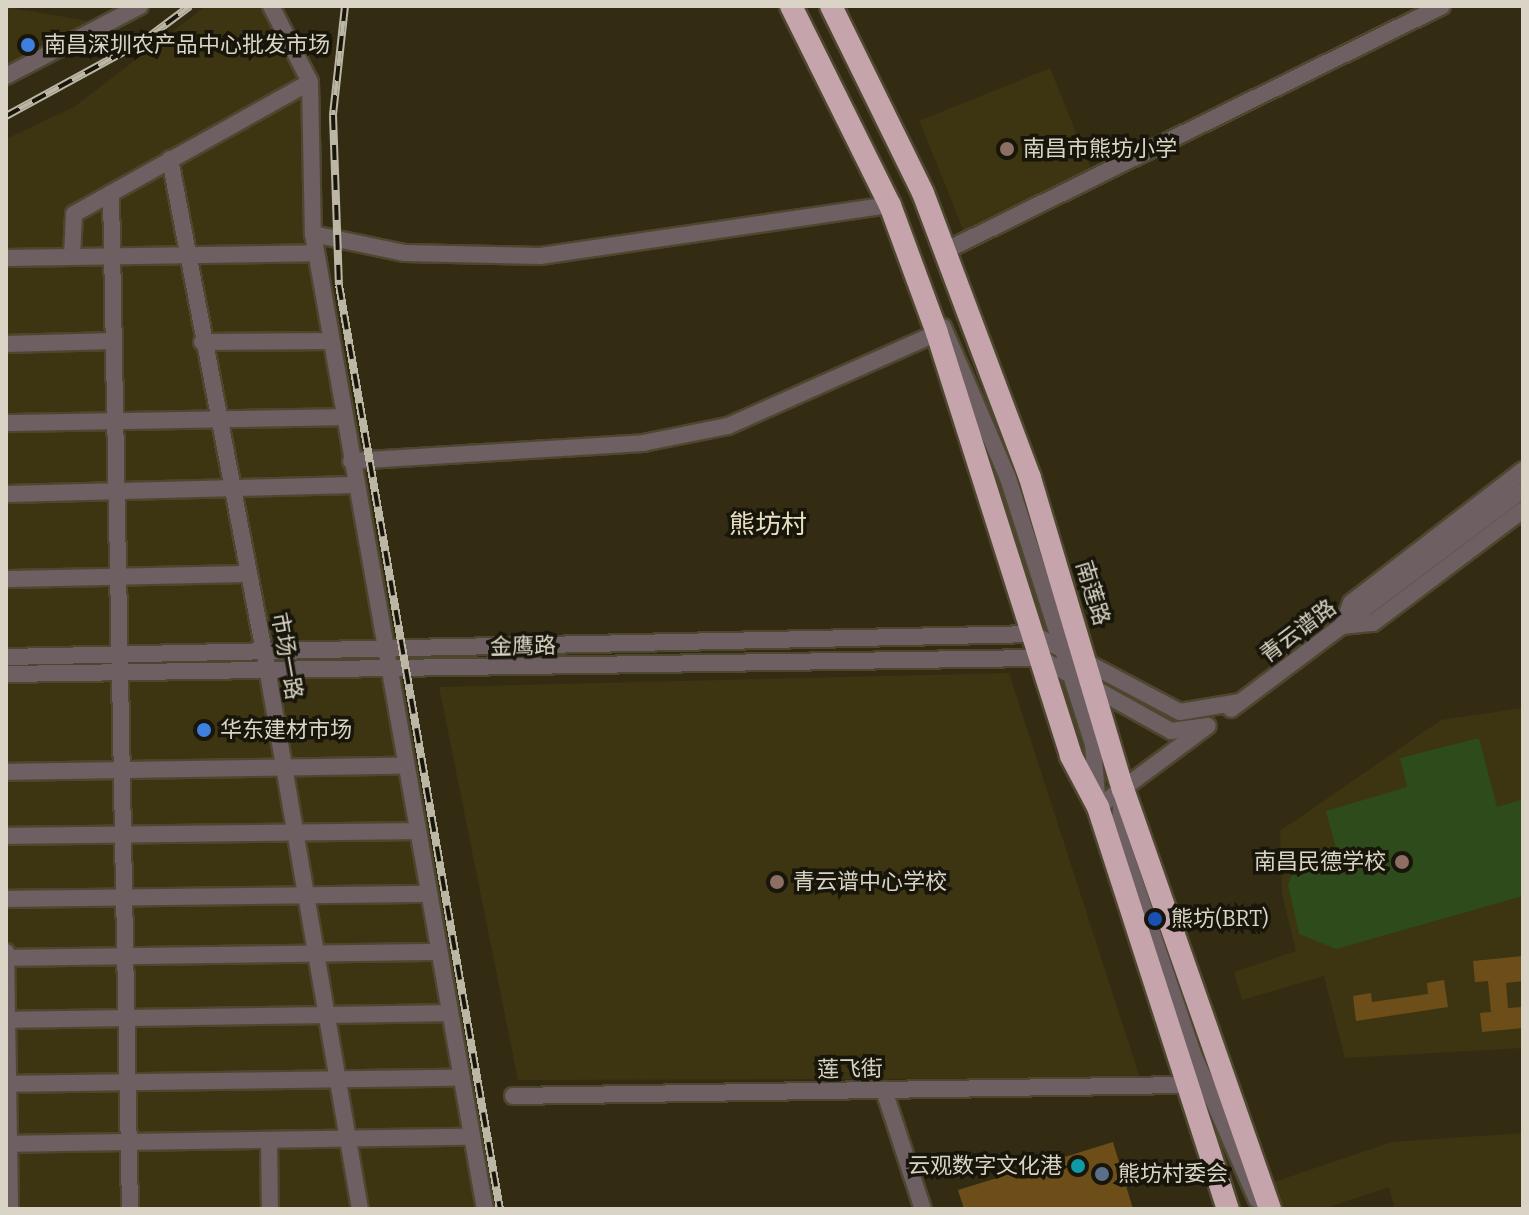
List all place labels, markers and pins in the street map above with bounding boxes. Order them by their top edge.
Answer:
place label: 南昌深圳农产品中心批发市场 [44,32,330,58]
marker: 南昌深圳农产品中心批发市场 [19,36,37,54]
place label: 南昌市熊坊小学 [1023,136,1177,162]
marker: 南昌市熊坊小学 [998,140,1016,158]
place label: 华东建材市场 [220,717,352,743]
marker: 华东建材市场 [195,721,213,739]
place label: 南昌民德学校 [1254,849,1386,875]
marker: 南昌民德学校 [1393,853,1411,871]
place label: 青云谱中心学校 [793,869,947,895]
marker: 青云谱中心学校 [768,873,786,891]
place label: 熊坊(BRT) [1171,906,1269,932]
marker: 熊坊(BRT) [1146,910,1164,928]
place label: 云观数字文化港 [908,1153,1062,1179]
marker: 云观数字文化港 [1069,1157,1087,1175]
place label: 熊坊村委会 [1118,1161,1228,1187]
marker: 熊坊村委会 [1093,1165,1111,1183]

